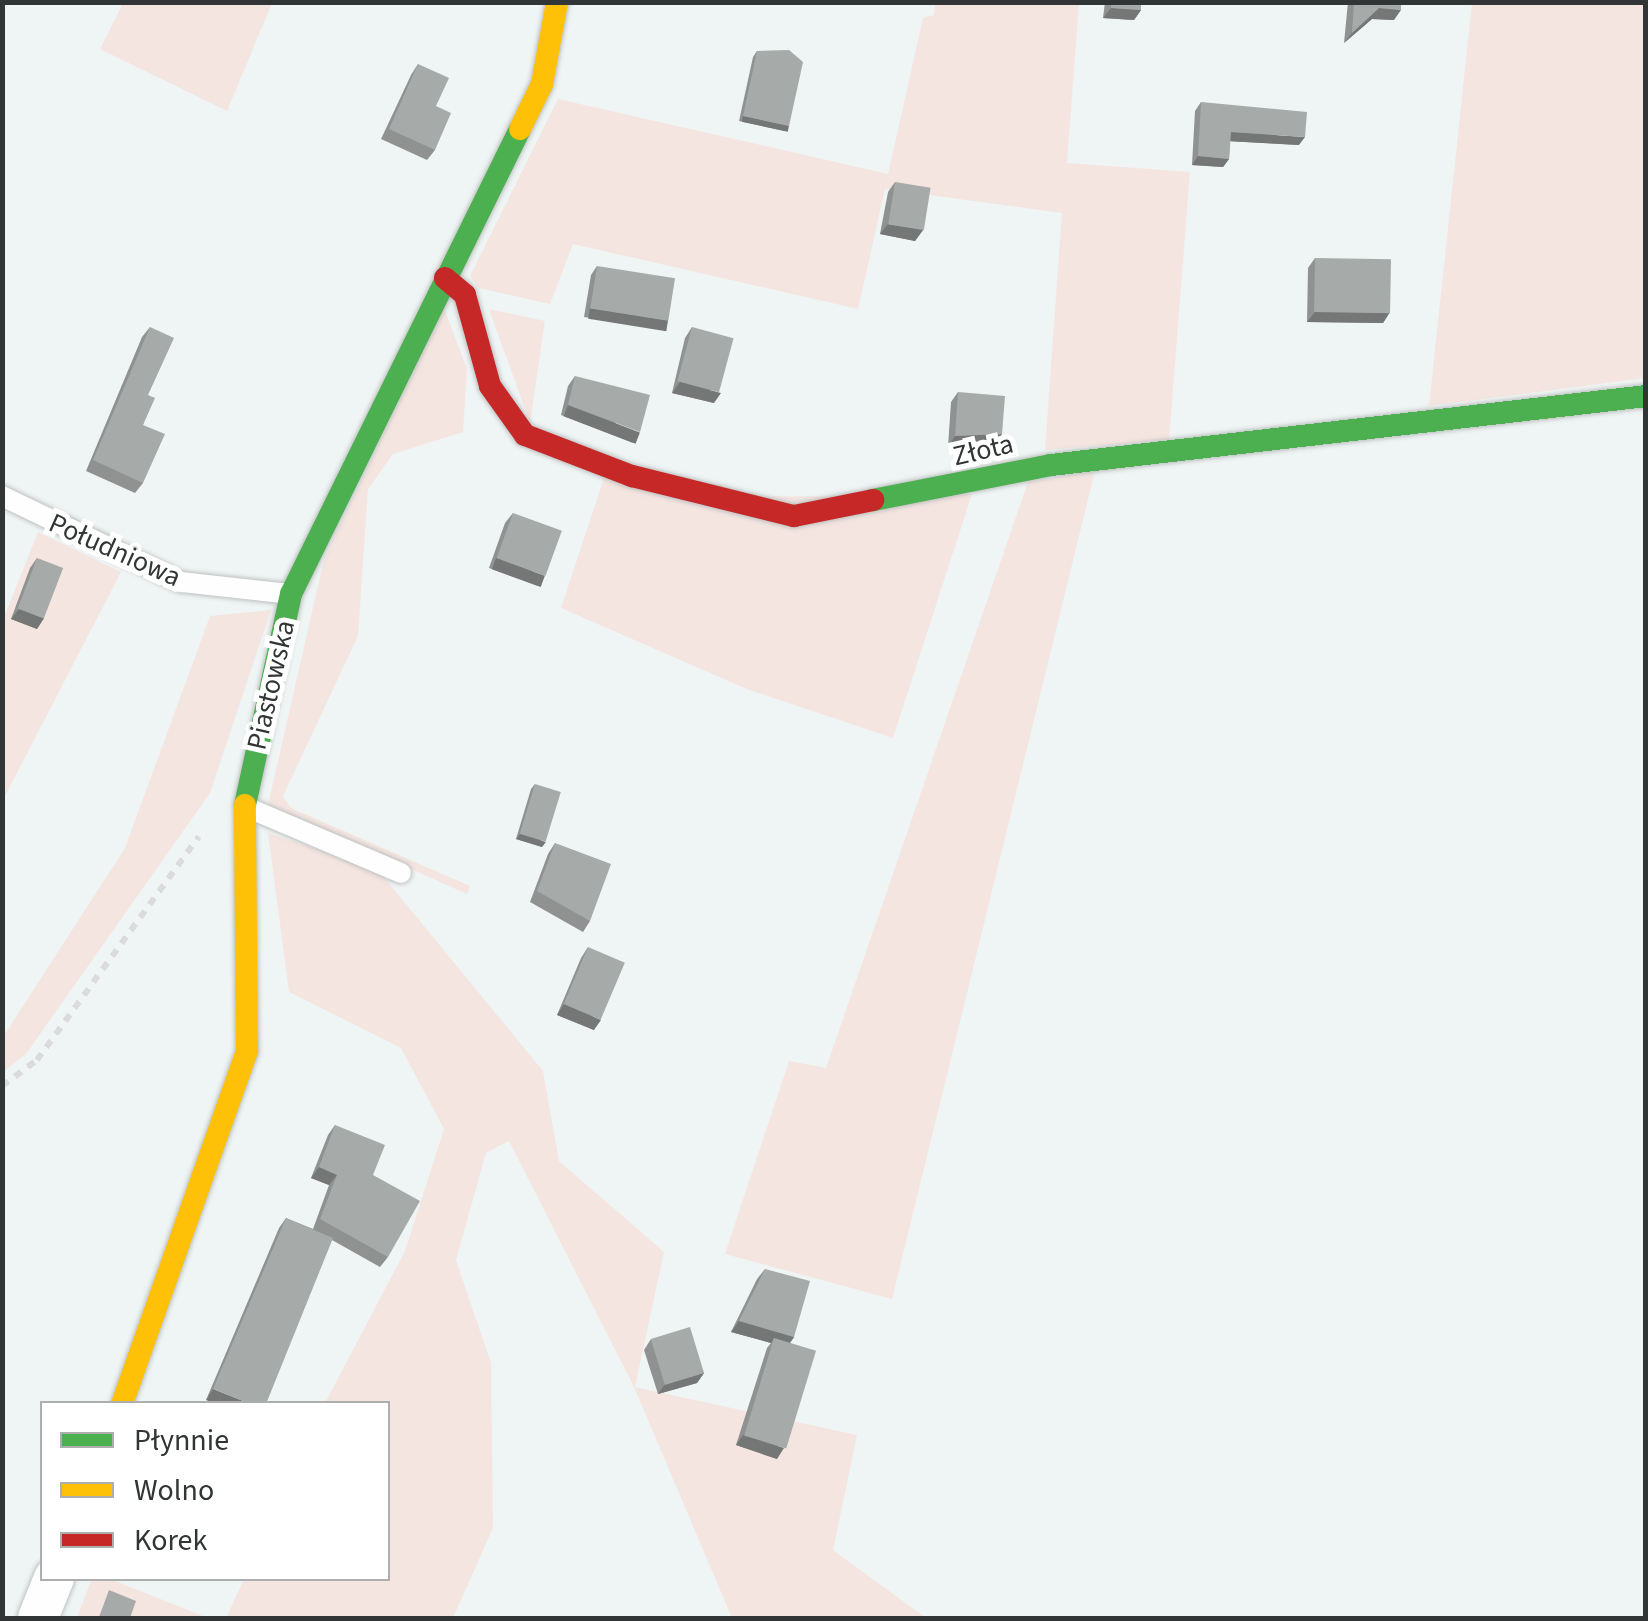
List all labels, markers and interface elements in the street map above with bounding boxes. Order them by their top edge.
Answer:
street label: Złota [949,427,1017,473]
street label: Południowa [44,506,186,594]
street label: Piastowska [240,617,302,753]
legend [40,1401,390,1581]
text: Płynnie [134,1419,229,1462]
text: Wolno [134,1469,214,1512]
text: Korek [134,1519,207,1562]

